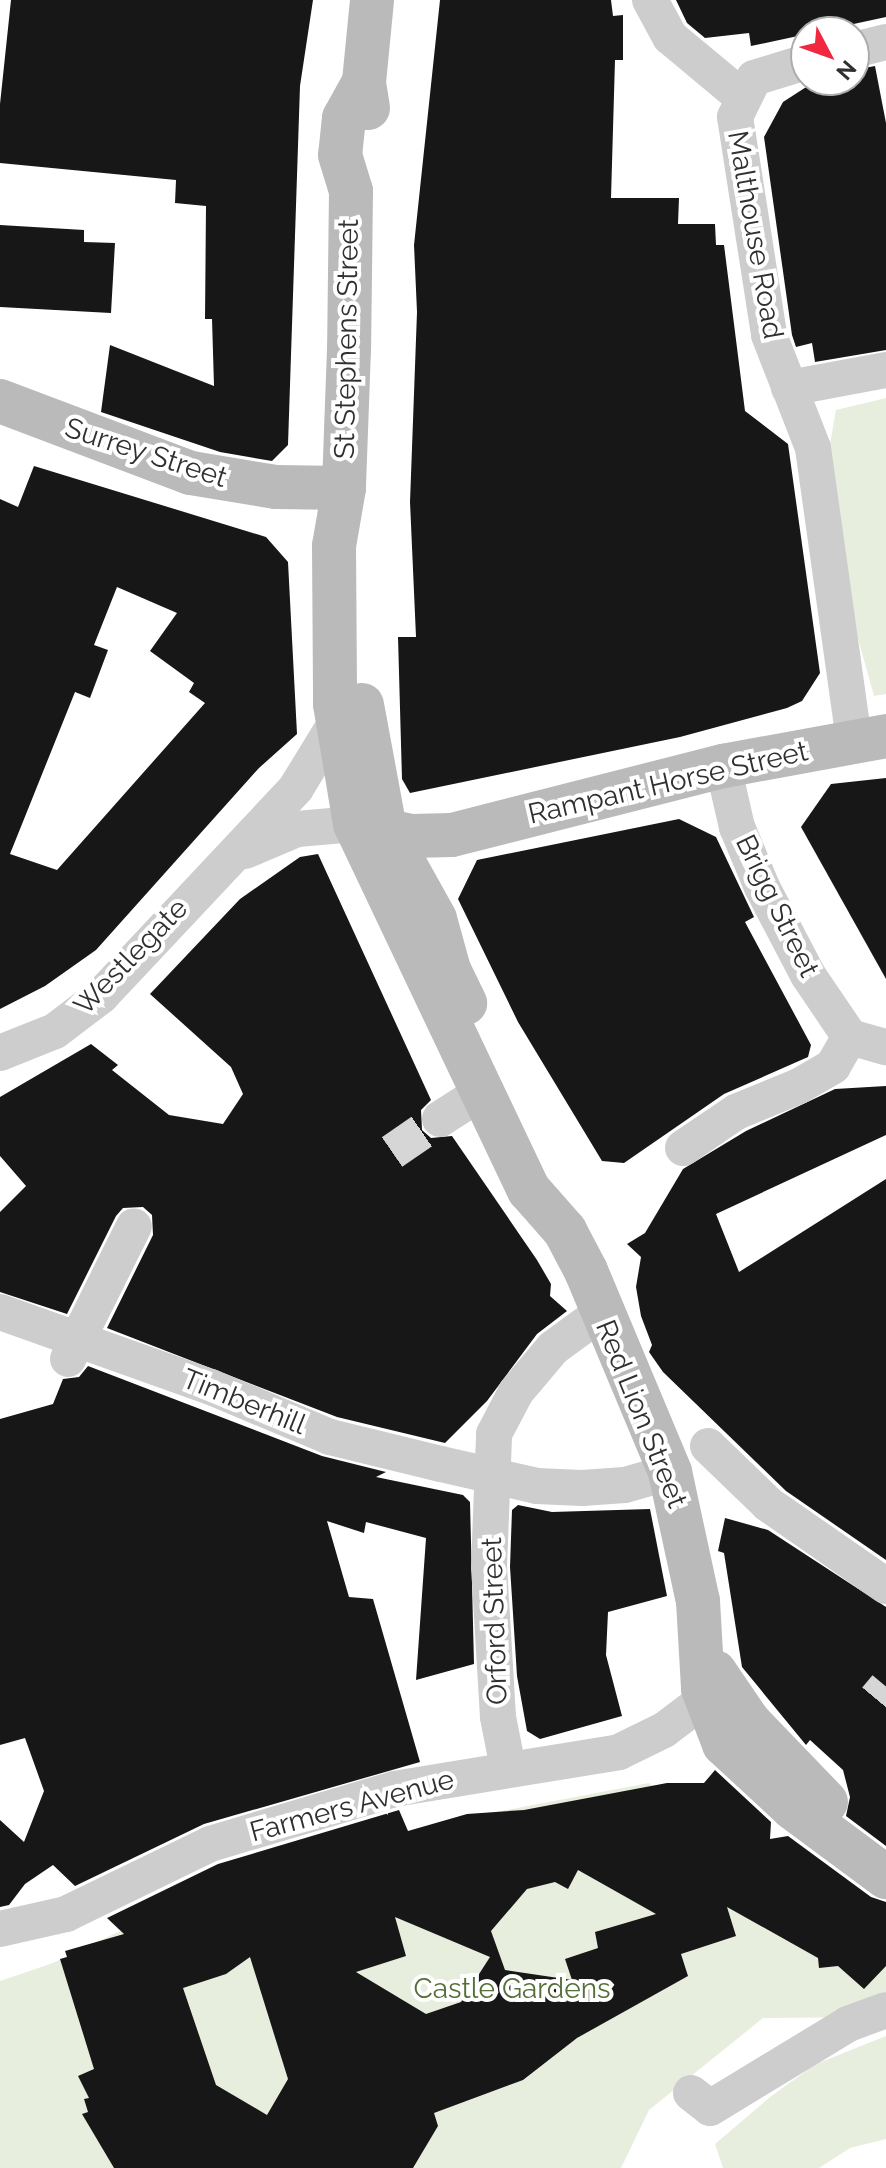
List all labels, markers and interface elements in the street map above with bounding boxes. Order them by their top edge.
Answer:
north arrow [790,16,870,96]
text: N [831,56,862,85]
street label: Malthouse Road [720,128,790,342]
street label: St Stephens Street [328,219,366,459]
street label: Surrey Street [61,411,231,495]
street label: Rampant Horse Street [525,734,811,832]
street label: Brigg Street [728,829,826,983]
street label: Westlegate [67,892,195,1022]
street label: Red Lion Street [588,1315,694,1513]
street label: Timberhill [177,1362,311,1442]
street label: Orford Street [475,1537,515,1705]
street label: Farmers Avenue [246,1763,458,1849]
park label: Castle Gardens [413,1972,611,2006]

